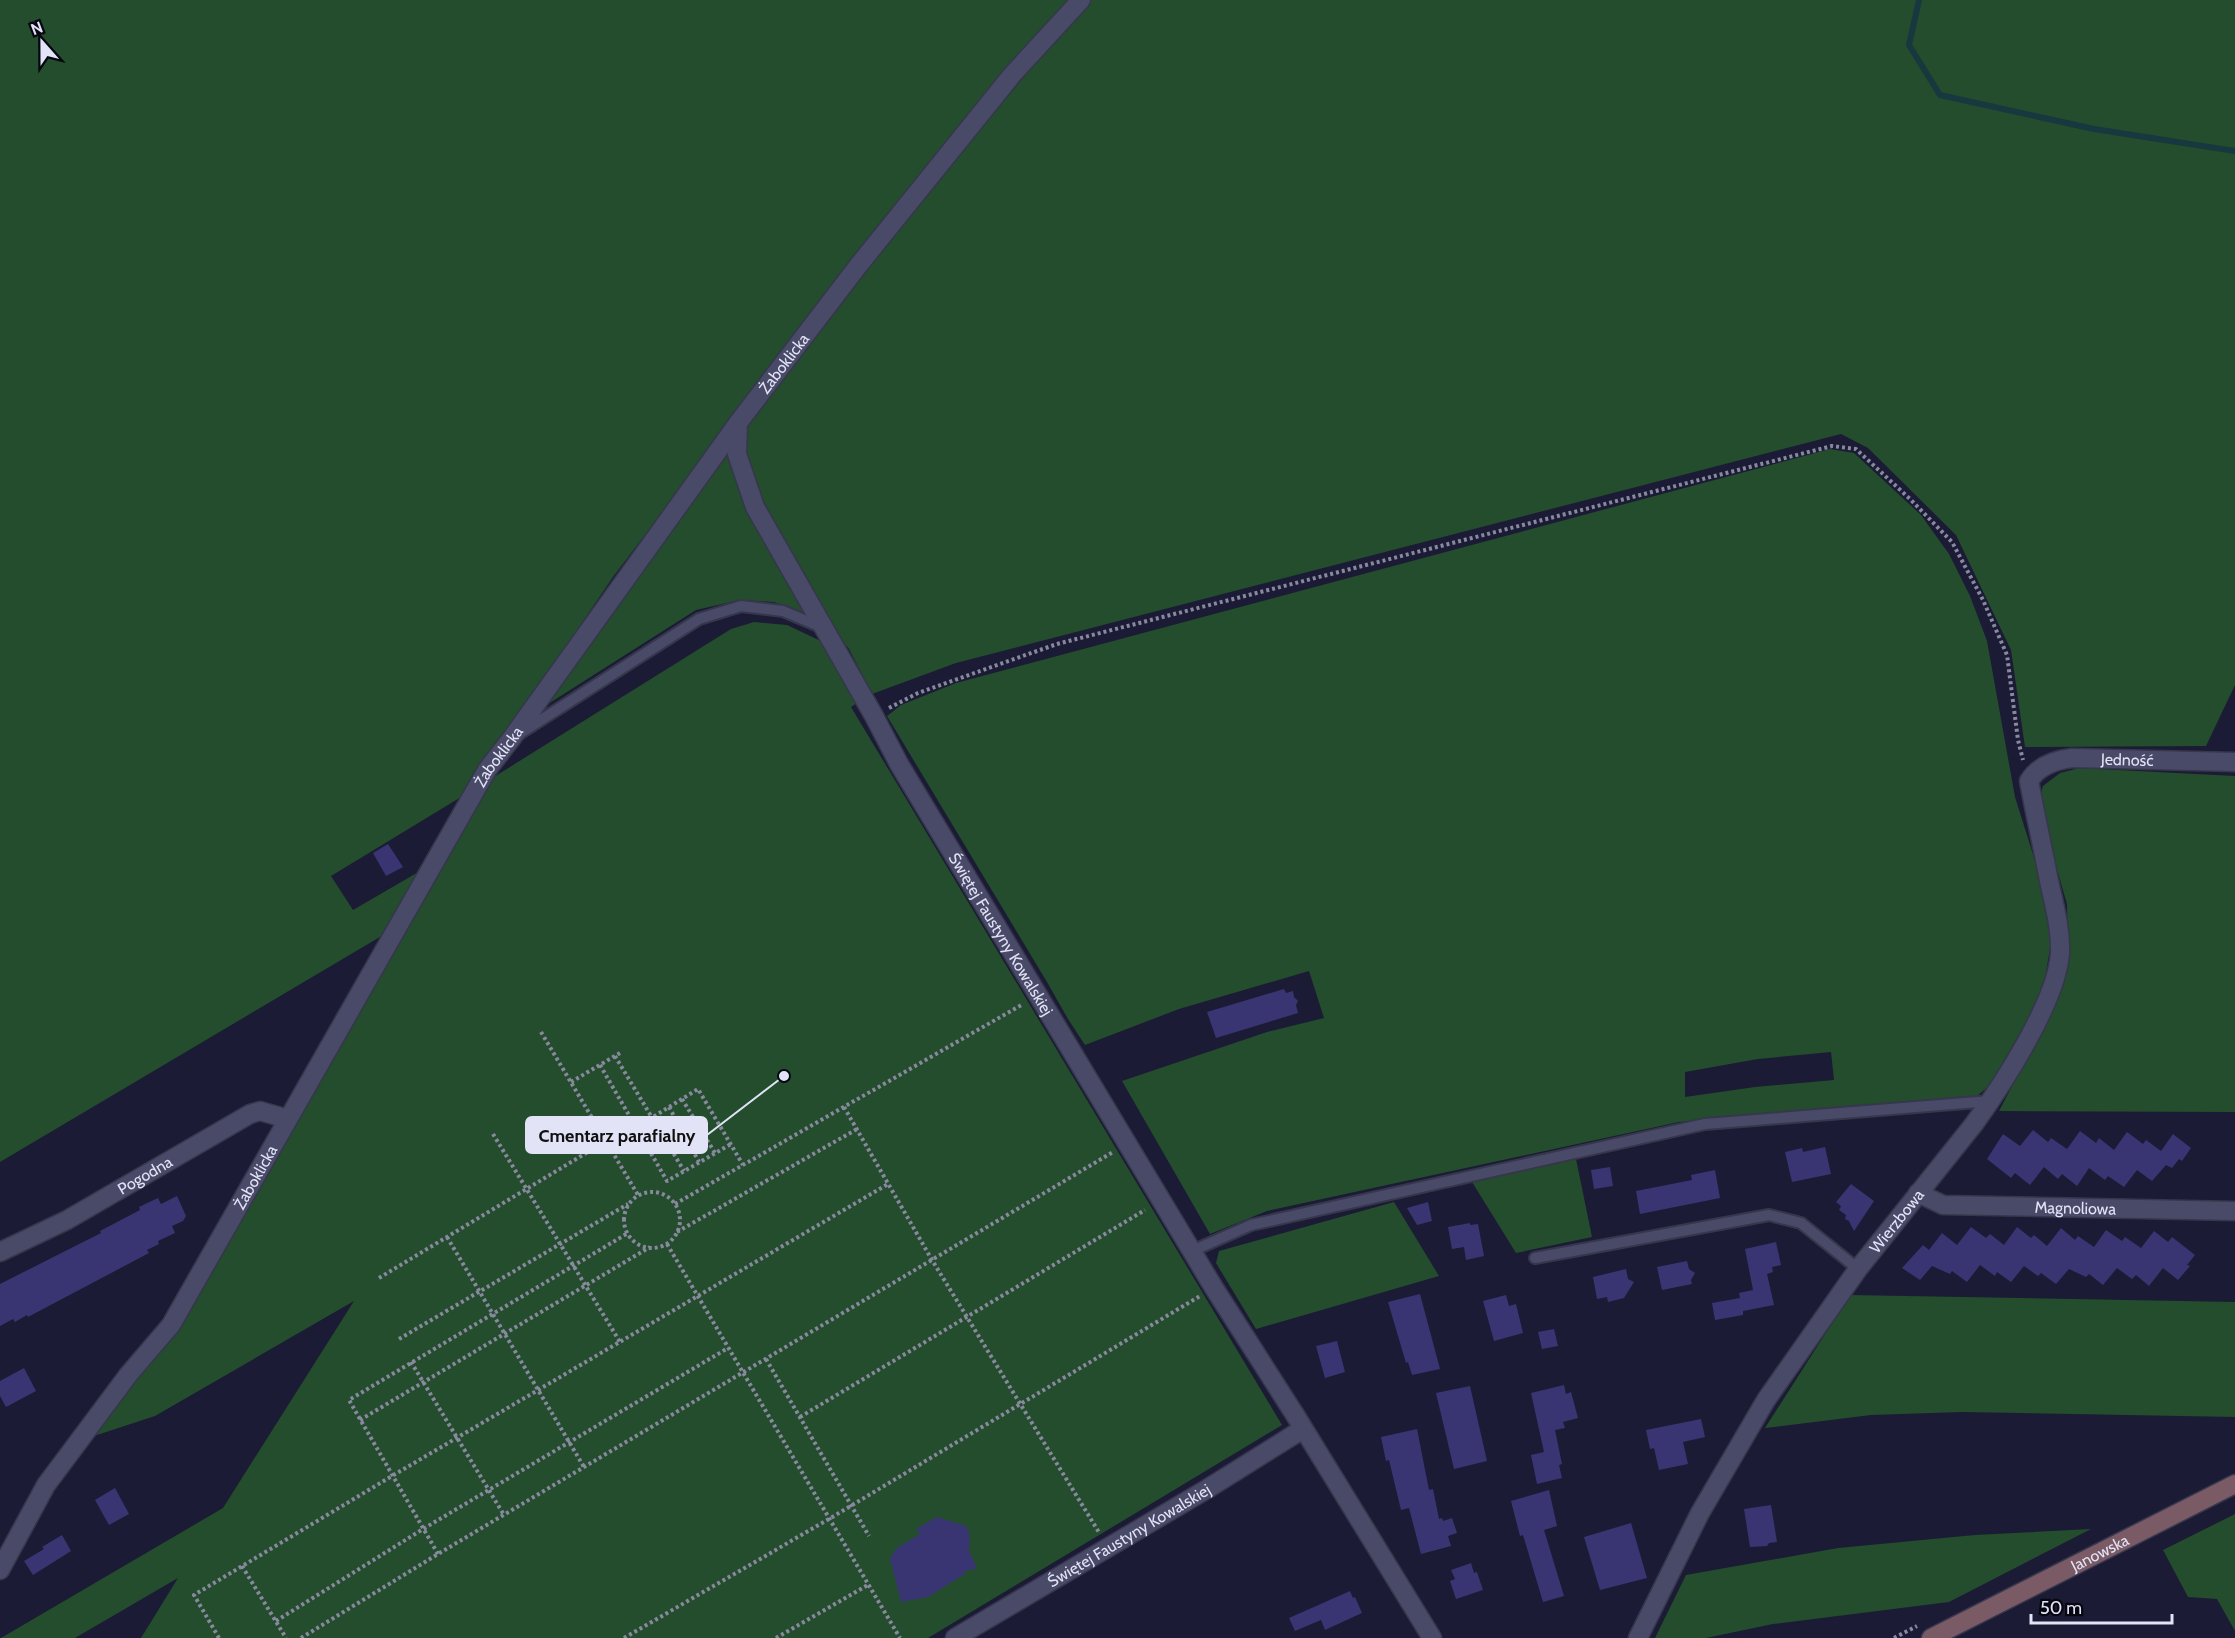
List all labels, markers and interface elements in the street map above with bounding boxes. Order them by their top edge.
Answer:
north arrow [12,12,72,72]
text: N [28,18,45,39]
street label: Żaboklicka [755,329,813,397]
street label: Żaboklicka [470,722,527,790]
street label: Jedność [2100,749,2154,769]
street label: Świętej Faustyny Kowalskiej [945,849,1057,1019]
callout: Cmentarz parafialny [526,1117,707,1153]
text: Cmentarz parafialny [539,1125,696,1147]
street label: Żaboklicka [230,1141,281,1212]
street label: Pogodna [114,1152,176,1198]
street label: Wierzbowa [1865,1185,1928,1257]
street label: Magnoliowa [2034,1197,2116,1218]
street label: Świętej Faustyny Kowalskiej [1044,1480,1214,1591]
street label: Janowska [2067,1530,2132,1576]
scale bar [2031,1587,2172,1625]
text: 50 m [2040,1597,2082,1619]

